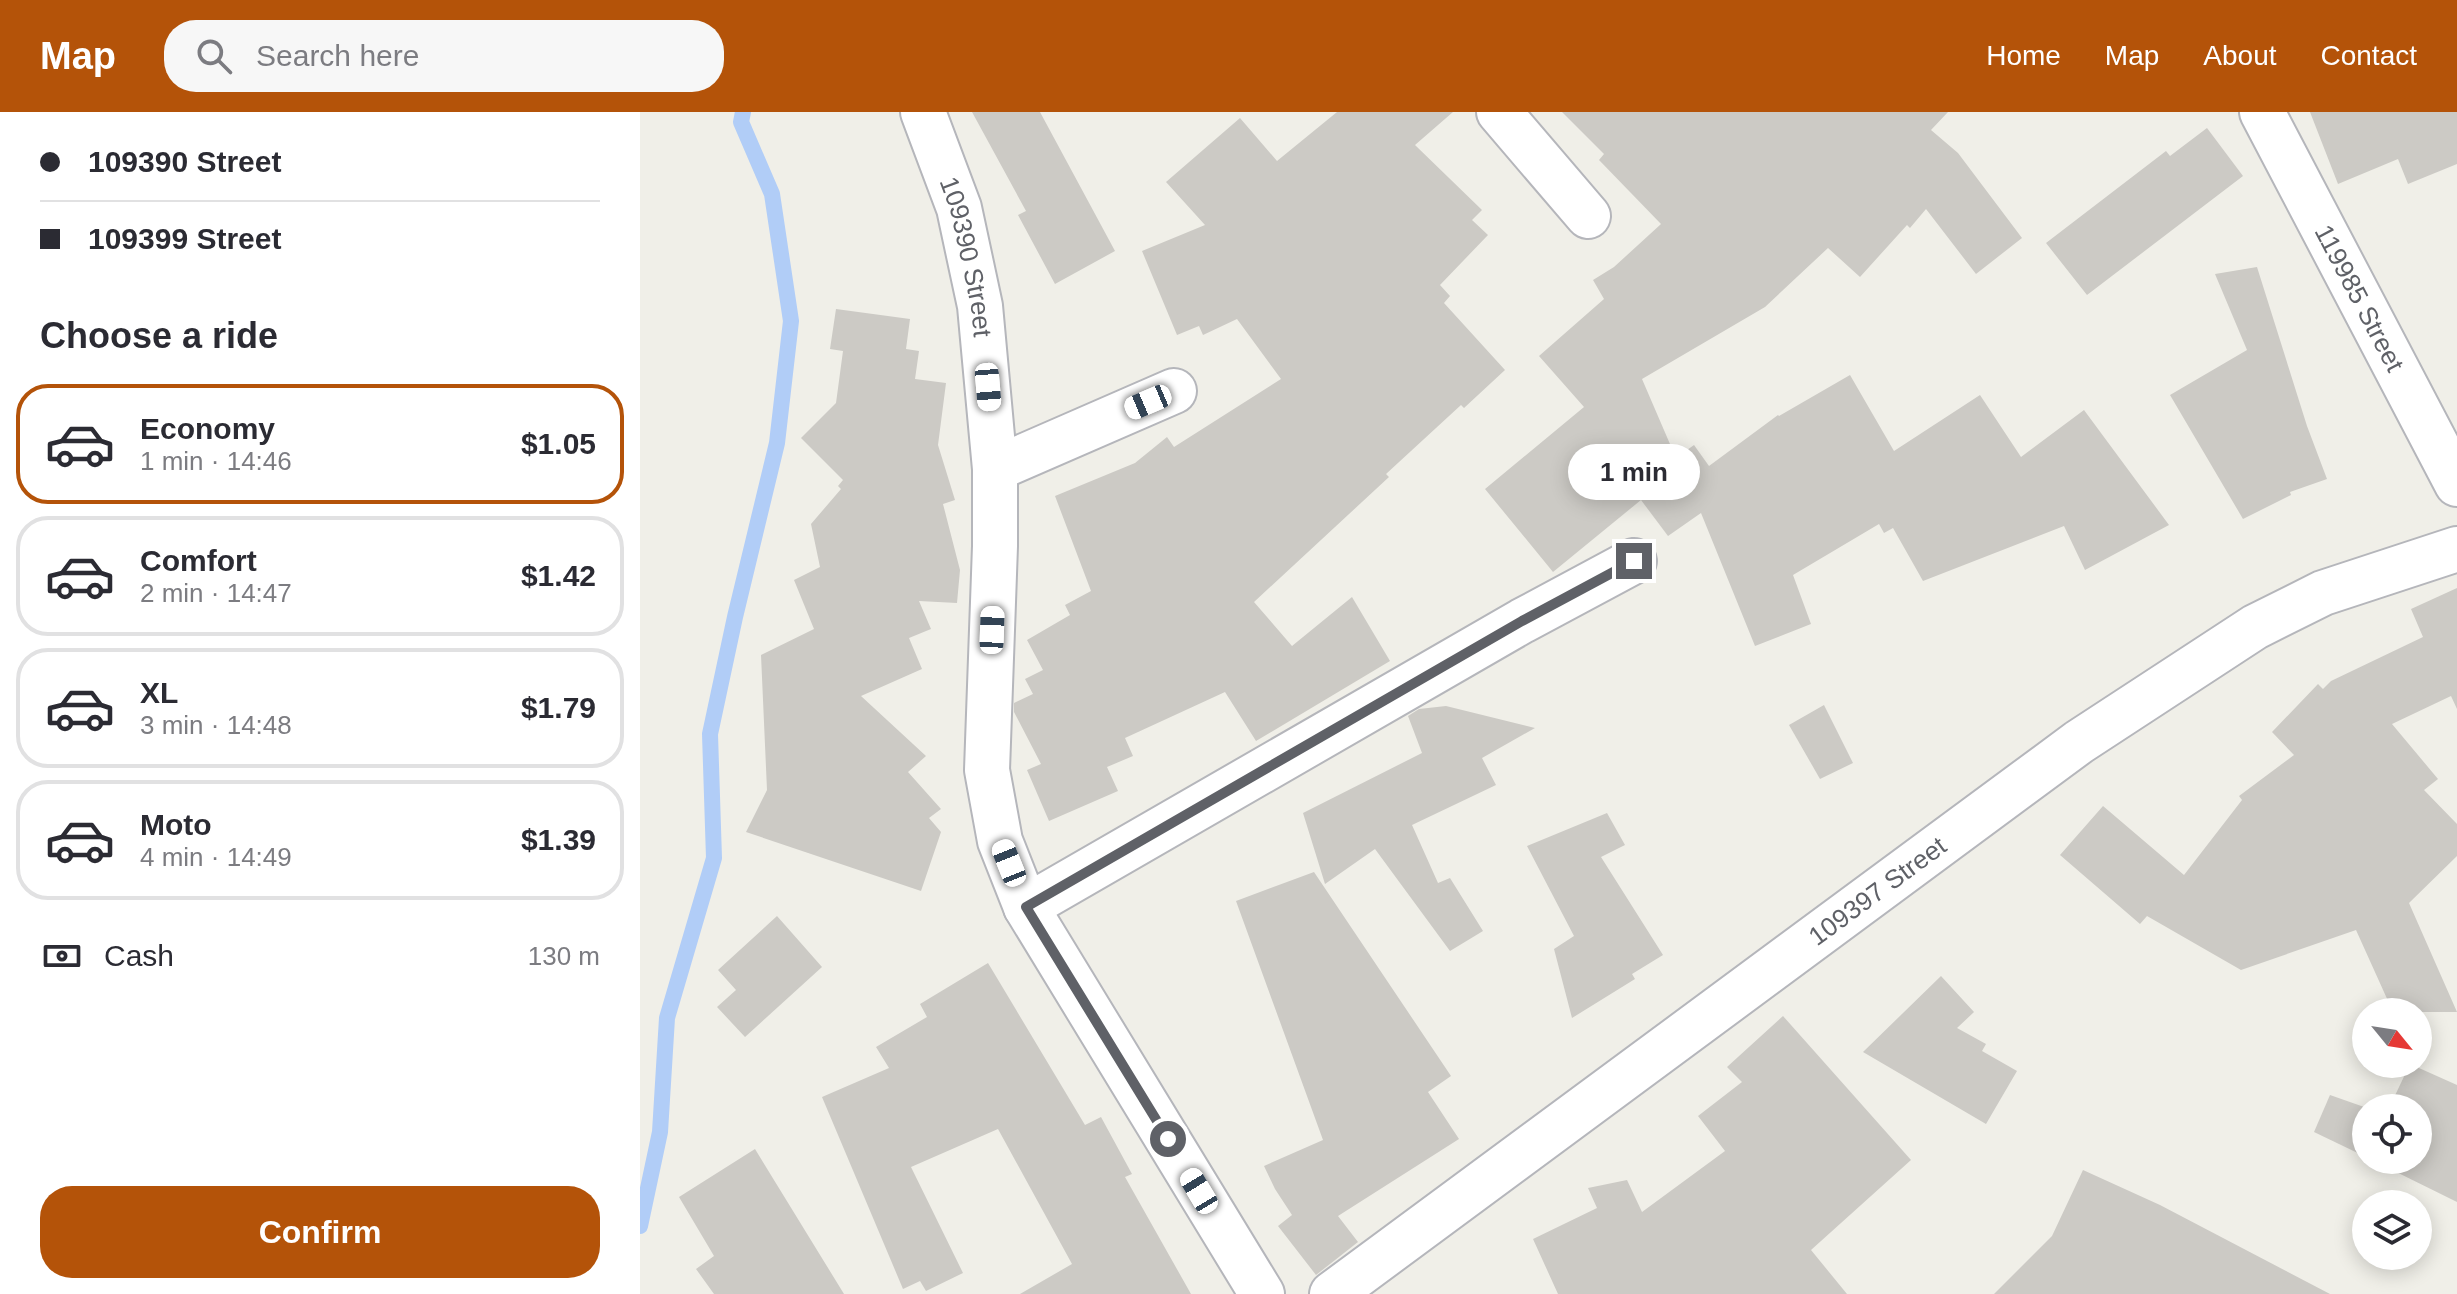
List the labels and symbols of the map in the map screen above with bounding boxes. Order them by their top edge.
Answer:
street label: 109390 Street [934,173,998,339]
street label: 119985 Street [2309,219,2411,377]
car [974,362,1002,412]
car [1121,382,1175,422]
callout: 1 min [1568,445,1700,501]
route end [1616,543,1652,579]
car [979,606,1005,654]
street label: 109397 Street [1803,830,1953,952]
car [989,836,1029,890]
north arrow [2352,998,2432,1078]
route start [1150,1121,1186,1157]
car [1176,1164,1222,1218]

